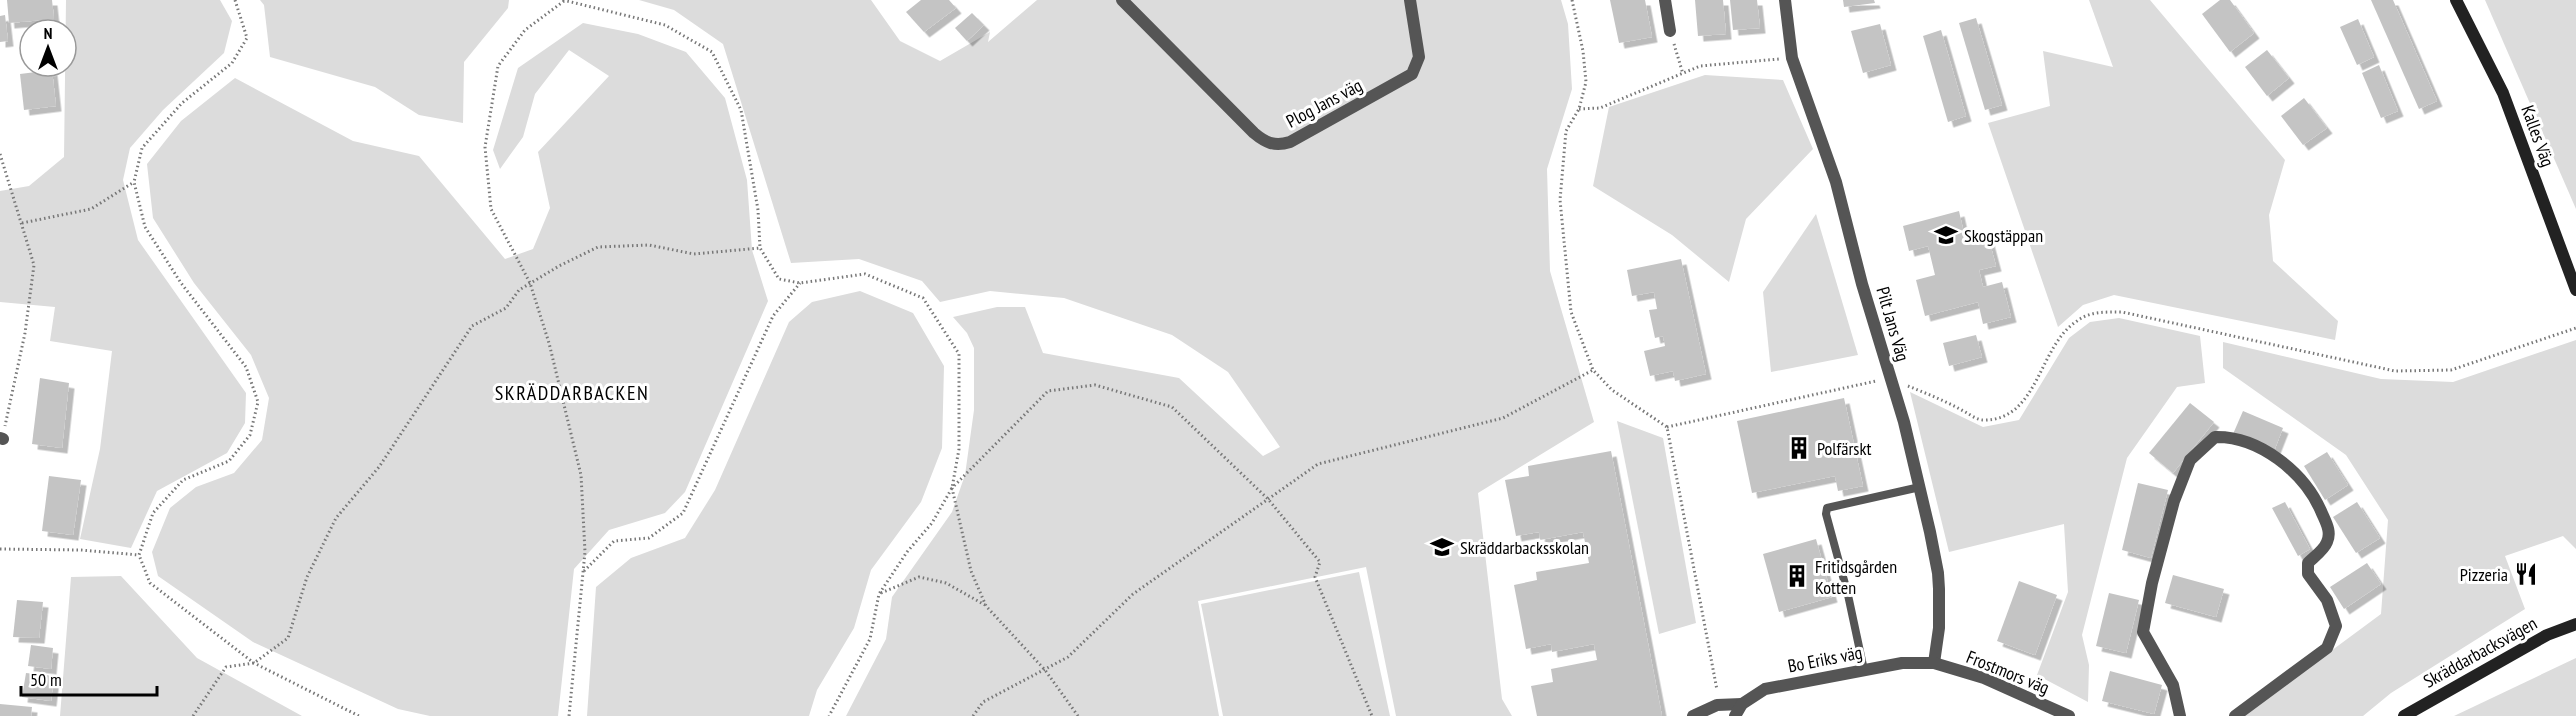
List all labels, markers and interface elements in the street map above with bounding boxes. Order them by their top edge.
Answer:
north arrow [18,18,78,78]
text: N [44,23,52,43]
street label: Plog Jans väg [1282,73,1366,133]
street label: Kalles Väg [2516,102,2560,170]
school or university icon: Skogstäppan [1933,222,1959,248]
place label: Skogstäppan [1964,224,2043,247]
street label: Pilt Jans Väg [1871,284,1915,364]
district label: SKRÄDDARBACKEN [495,380,649,406]
building icon: Polfärskt [1786,435,1812,461]
place label: Polfärskt [1817,437,1871,460]
school or university icon: Skräddarbacksskolan [1429,534,1455,560]
place label: Skräddarbacksskolan [1460,536,1589,559]
place label: Fritidsgården Kotten [1815,555,1897,599]
restaurant icon: Pizzeria [2513,561,2539,587]
building icon: Fritidsgården Kotten [1784,563,1810,589]
place label: Pizzeria [2460,563,2508,586]
street label: Skräddarbacksvägen [2419,611,2541,693]
street label: Bo Eriks väg [1786,641,1864,677]
street label: Frostmors väg [1963,645,2053,699]
scale bar [21,659,158,697]
text: 50 m [30,668,62,691]

